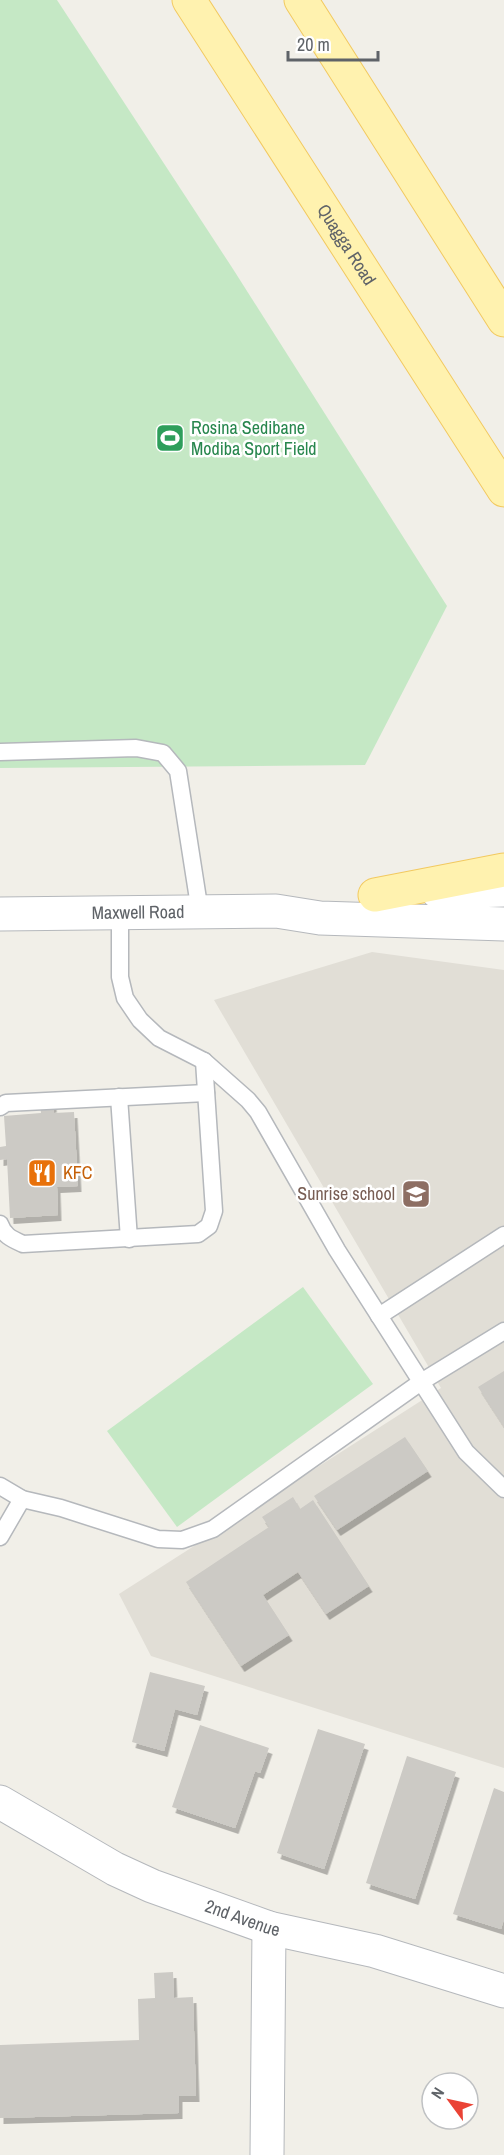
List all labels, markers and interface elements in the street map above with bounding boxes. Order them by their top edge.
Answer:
scale bar [288,24,378,62]
text: 20 m [297,32,330,57]
street label: Quagga Road [311,199,382,290]
place label: Rosina Sedibane Modiba Sport Field [191,415,317,461]
sports icon: Rosina Sedibane Modiba Sport Field [154,422,186,454]
street label: Maxwell Road [91,899,185,925]
restaurant icon: KFC [26,1157,58,1189]
place label: KFC [63,1160,93,1185]
school or university icon: Sunrise school [400,1178,432,1210]
place label: Sunrise school [297,1181,395,1206]
street label: 2nd Avenue [202,1893,282,1942]
north arrow [420,2071,480,2131]
text: N [426,2083,449,2103]

